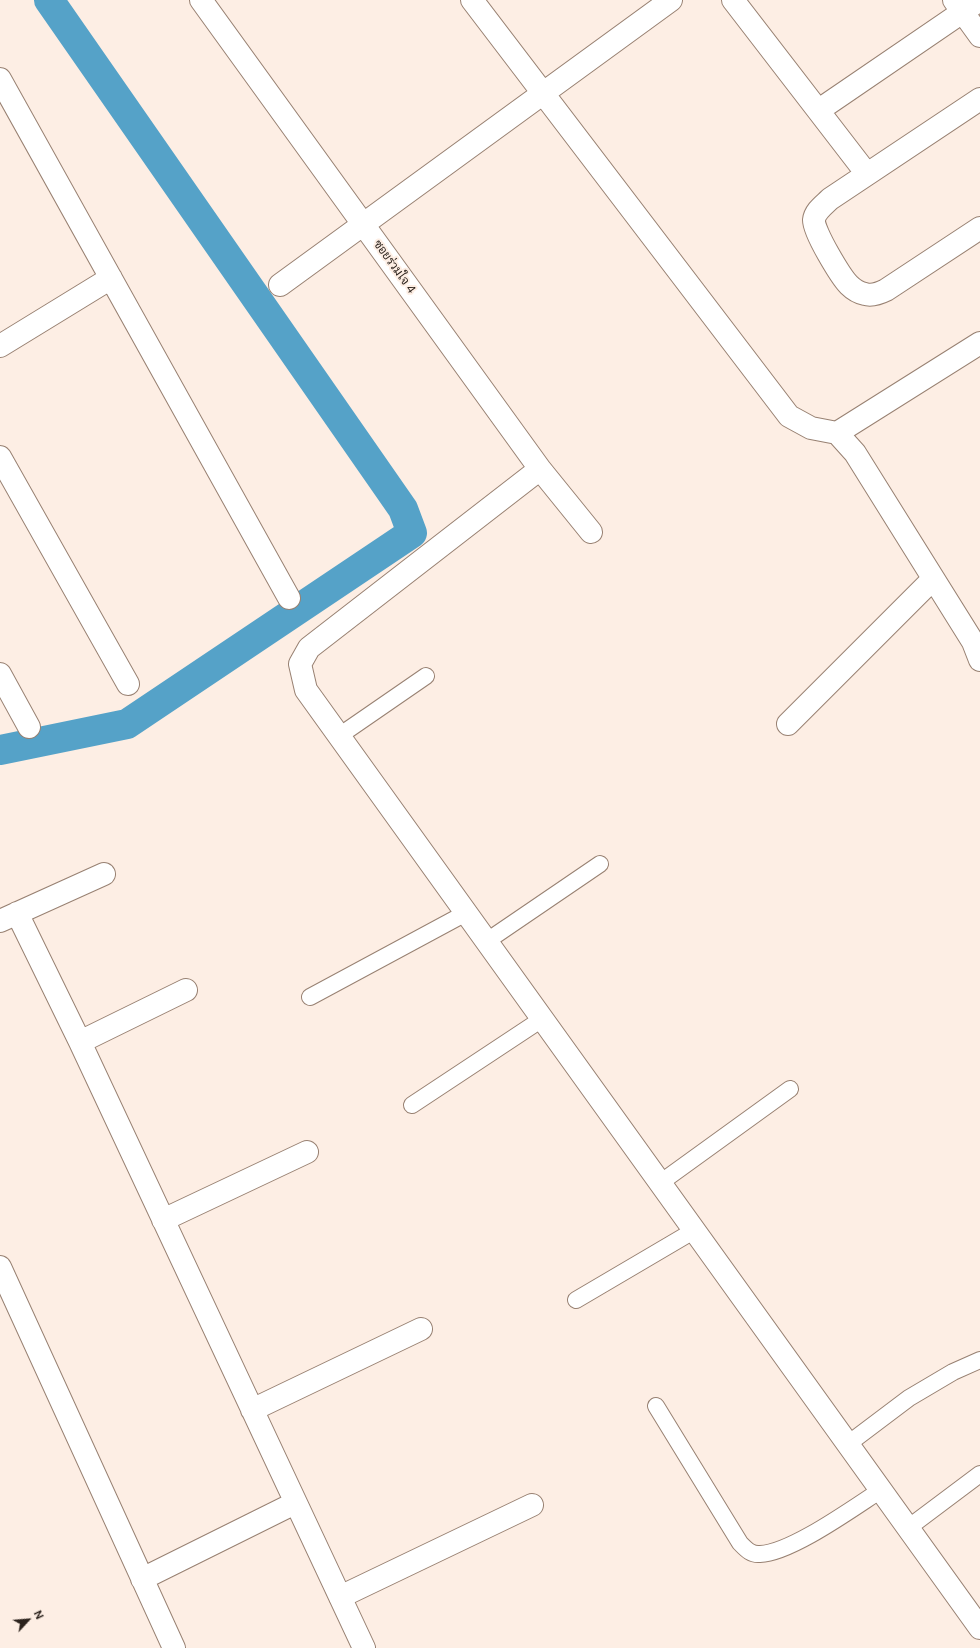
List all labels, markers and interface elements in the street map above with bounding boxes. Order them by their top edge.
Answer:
street label: ซอยร่วมใจ 4 [370,238,418,296]
north arrow [8,1600,48,1640]
text: N [31,1608,47,1621]

